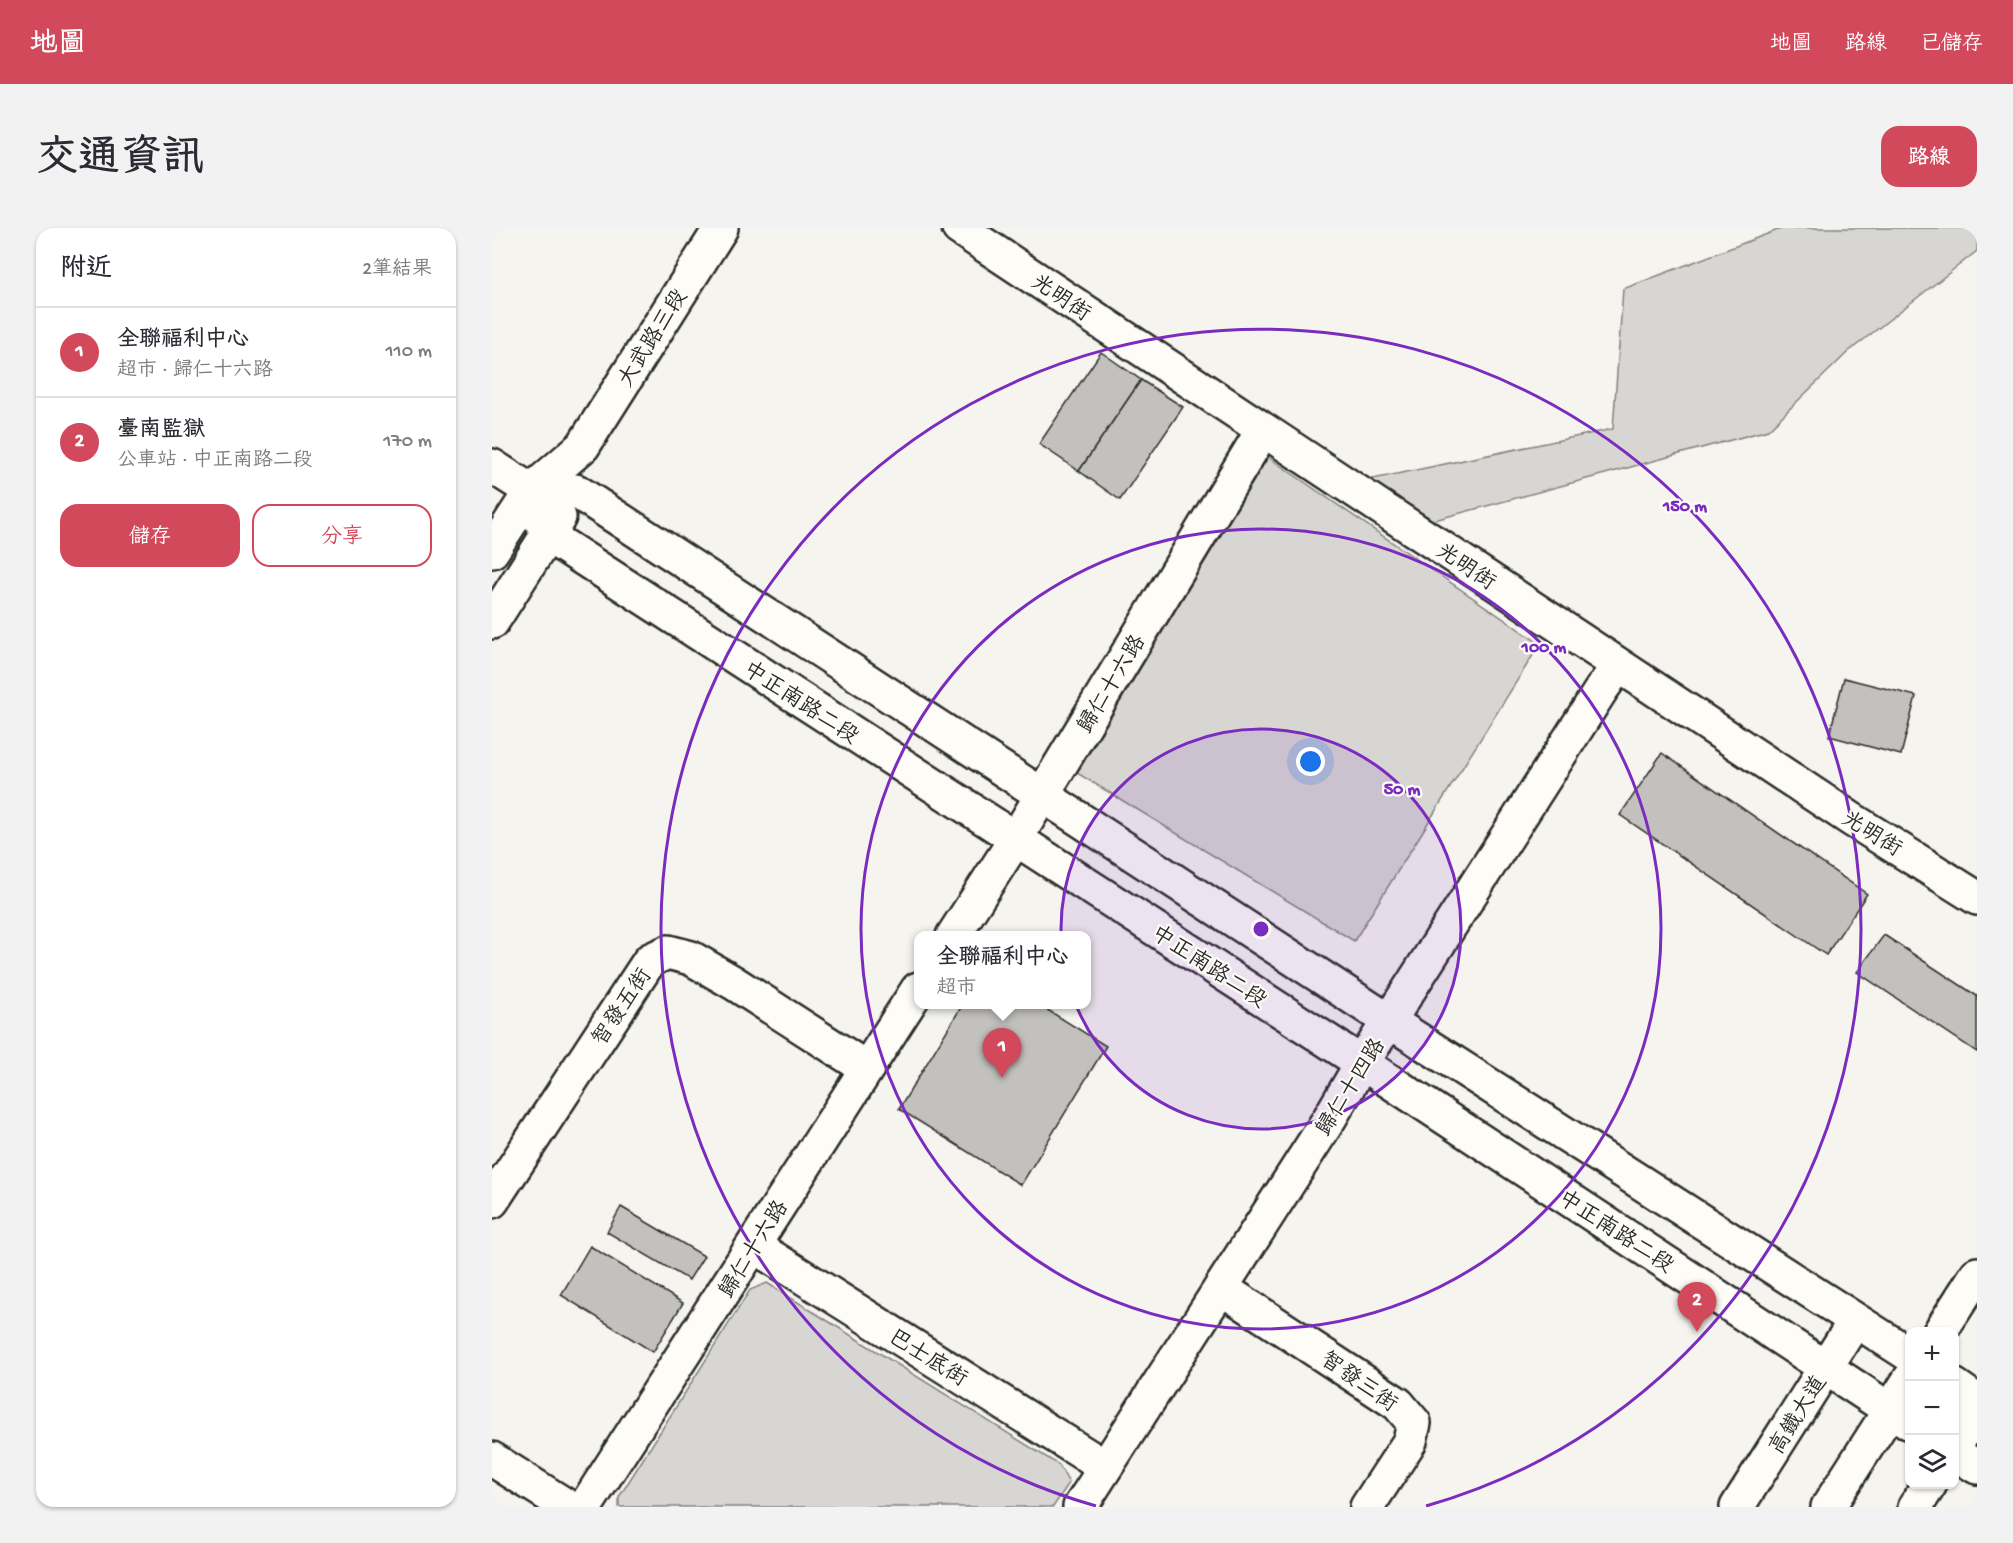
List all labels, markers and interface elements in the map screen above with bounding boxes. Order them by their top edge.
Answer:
text: 地圖 [30,29,86,62]
text: 地圖 [1770,33,1812,58]
text: 路線 [1845,33,1887,58]
text: 已儲存 [1920,33,1983,58]
button: 路線 [1881,126,1977,187]
text: 交通資訊 [36,137,204,186]
text: 附近 [60,255,112,286]
text: 2筆結果 [362,259,432,282]
street label: 光明街 [1025,269,1095,329]
street label: 大武路三段 [613,285,695,393]
text: 全聯福利中心 [117,328,249,354]
text: 1 [75,341,84,364]
text: 110 m [386,341,432,364]
text: 超市 · 歸仁十六路 [117,360,273,383]
text: 臺南監獄 [117,418,205,444]
text: 2 [75,431,84,454]
text: 170 m [383,431,432,454]
text: 公車站 · 中正南路二段 [117,450,313,473]
text: 150 m [1662,497,1707,518]
button: 儲存 [60,504,240,567]
button: 分享 [252,504,432,567]
street label: 光明街 [1430,538,1500,598]
street label: 歸仁十六路 [1072,630,1153,739]
text: 100 m [1521,638,1567,659]
street label: 中正南路二段 [737,656,863,751]
your location [1296,747,1325,776]
text: 50 m [1384,780,1421,801]
street label: 光明街 [1836,806,1906,864]
centre of rings [1251,919,1271,939]
street label: 中正南路二段 [1145,920,1271,1015]
popup [914,931,1091,1009]
text: 全聯福利中心 [936,946,1069,972]
street label: 智發五街 [587,964,659,1052]
text: 超市 [936,978,976,1001]
pin: 1 [982,1028,1022,1078]
street label: 歸仁十四路 [1311,1034,1393,1142]
street label: 中正南路二段 [1552,1185,1678,1280]
street label: 歸仁十六路 [714,1196,796,1304]
pin: 2 [1678,1282,1716,1332]
street label: 巴士底街 [883,1323,972,1394]
map controls [1905,1327,1959,1489]
button: + [1905,1327,1959,1381]
street label: 智發三街 [1314,1347,1402,1419]
street label: 高鐵大道 [1764,1371,1834,1460]
button: − [1905,1381,1959,1435]
button: layers [1905,1435,1959,1489]

